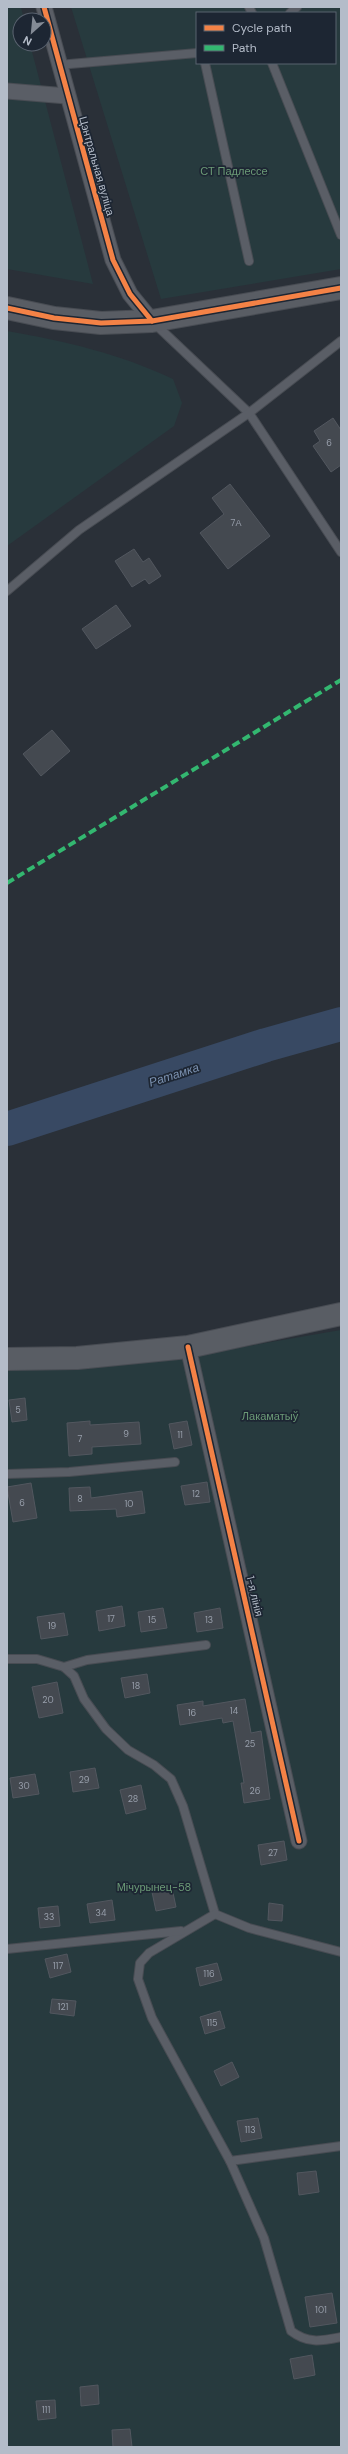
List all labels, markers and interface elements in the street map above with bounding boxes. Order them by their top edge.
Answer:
north arrow [12,12,52,52]
legend [196,12,336,64]
text: Cycle path [232,20,292,36]
text: N [21,33,34,49]
text: Path [232,40,257,56]
street label: Цэнтральная вуліца [76,115,118,218]
park label: СТ Падлессе [200,164,268,178]
house number: 6 [326,437,332,449]
house number: 7А [231,517,241,529]
water label: Ратамка [147,1059,201,1091]
house number: 5 [15,1404,21,1416]
park label: Лакаматыў [242,1409,299,1423]
house number: 9 [123,1428,129,1440]
house number: 11 [177,1429,183,1441]
house number: 7 [78,1433,83,1445]
house number: 12 [192,1488,200,1500]
house number: 8 [77,1493,83,1505]
house number: 6 [19,1497,25,1509]
house number: 10 [125,1498,133,1510]
street label: 1-я лінія [243,1574,267,1618]
house number: 17 [107,1613,115,1625]
house number: 15 [148,1614,156,1626]
house number: 13 [205,1614,213,1626]
house number: 19 [48,1620,57,1632]
house number: 18 [132,1680,140,1692]
house number: 20 [42,1694,54,1706]
house number: 14 [230,1705,239,1717]
house number: 16 [188,1707,197,1719]
house number: 25 [245,1738,255,1750]
house number: 29 [79,1774,90,1786]
house number: 30 [18,1780,30,1792]
house number: 26 [250,1785,261,1797]
house number: 28 [128,1793,138,1805]
house number: 27 [268,1847,278,1859]
park label: Мічурынец-58 [117,1880,191,1894]
house number: 34 [96,1907,107,1919]
house number: 33 [44,1911,54,1923]
house number: 117 [53,1960,63,1972]
house number: 116 [203,1968,215,1980]
house number: 121 [58,2001,69,2013]
house number: 115 [206,2017,218,2029]
house number: 113 [245,2124,255,2136]
house number: 101 [315,2304,327,2316]
house number: 111 [42,2404,50,2416]

